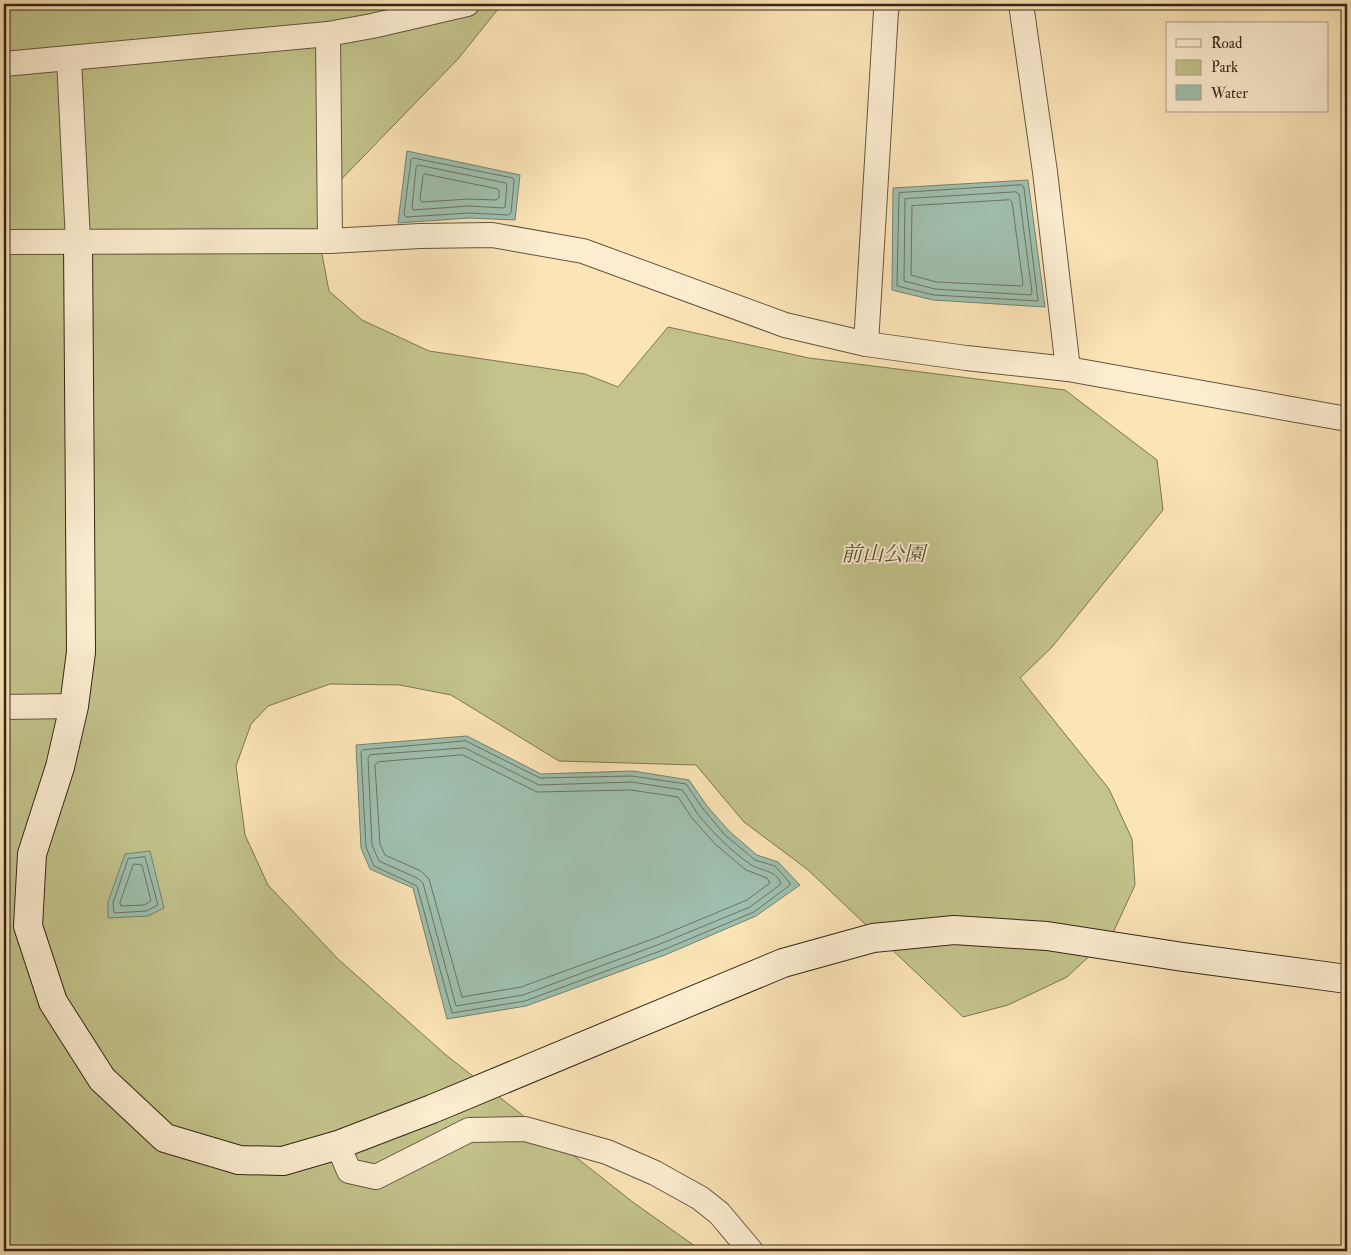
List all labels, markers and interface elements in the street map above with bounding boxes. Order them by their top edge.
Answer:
legend [1166,22,1328,112]
text: Road [1211,34,1243,53]
text: Park [1211,58,1238,77]
text: Water [1210,84,1248,103]
park label: 前山公園 [841,541,928,568]

